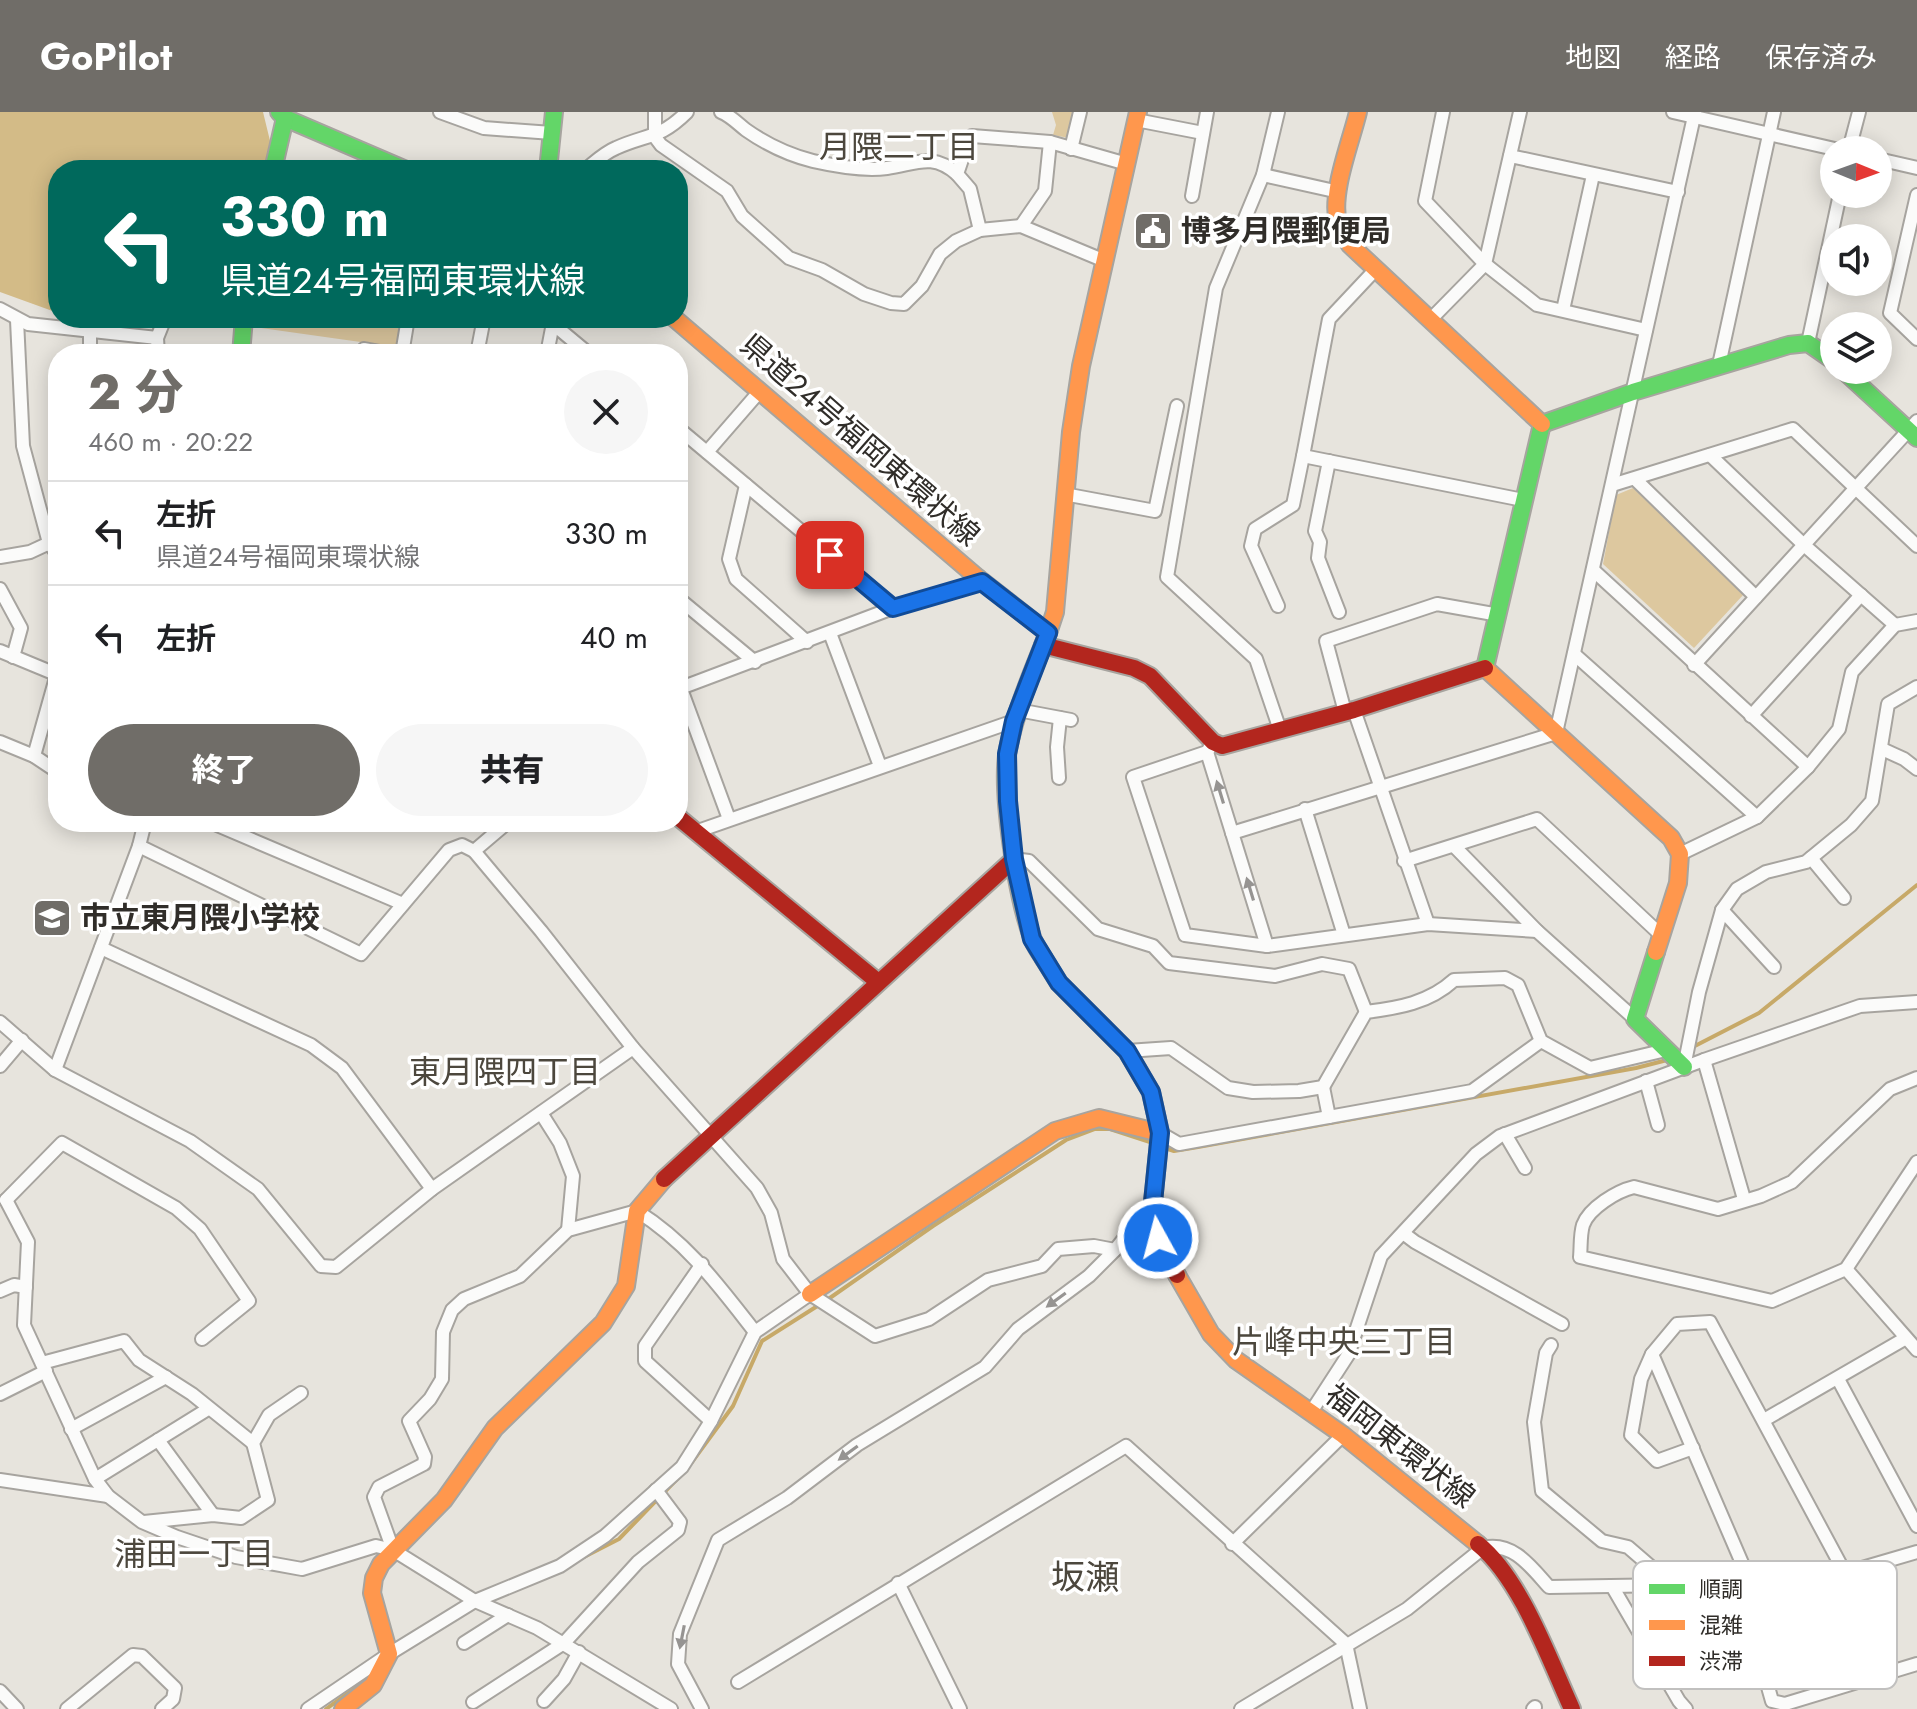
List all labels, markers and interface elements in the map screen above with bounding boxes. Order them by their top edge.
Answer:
text: GoPilot [40,29,172,84]
text: 地図 [1565,37,1621,78]
text: 経路 [1665,37,1721,78]
text: 保存済み [1765,37,1877,78]
district label: 月隈二丁目 [819,124,979,170]
north arrow [1820,136,1892,208]
map controls [1820,136,1892,384]
text: 330 m [220,176,389,257]
icon: left [88,192,192,296]
place label: 博多月隈郵便局 [1181,209,1391,252]
public building icon: 博多月隈郵便局 [1132,210,1174,252]
button: sound [1820,224,1892,296]
text: 県道24号福岡東環状線 [220,254,585,306]
button: layers [1820,312,1892,384]
street label: 県道24号福岡東環状線 [731,323,989,556]
text: 2 分 [88,358,183,427]
button: close [564,370,648,454]
text: 460 m · 20:22 [88,423,253,461]
text: 左折 [156,493,216,536]
icon: left [88,511,132,555]
text: 330 m [565,512,648,555]
pin [796,521,864,589]
icon: arrive [808,533,852,577]
text: 県道24号福岡東環状線 [156,538,420,576]
icon: left [88,615,132,659]
text: 40 m [580,616,648,659]
text: 左折 [156,617,216,660]
button: 終了 [88,724,360,816]
button: 共有 [376,724,648,816]
one-way arrow [1213,780,1226,804]
one-way arrow [1243,877,1255,901]
place label: 市立東月隈小学校 [80,896,320,939]
school or university icon: 市立東月隈小学校 [31,897,73,939]
district label: 東月隈四丁目 [409,1049,601,1095]
position arrow [1116,1196,1200,1280]
one-way arrow [1046,1292,1067,1308]
district label: 片峰中央三丁目 [1232,1319,1456,1365]
street label: 福岡東環状線 [1316,1373,1484,1518]
one-way arrow [837,1444,858,1460]
district label: 浦田一丁目 [114,1531,274,1577]
district label: 坂瀬 [1051,1553,1119,1602]
legend [1633,1561,1897,1689]
text: 順調 [1699,1573,1743,1605]
text: 混雑 [1699,1609,1743,1641]
one-way arrow [675,1624,687,1649]
text: 渋滞 [1699,1645,1743,1677]

